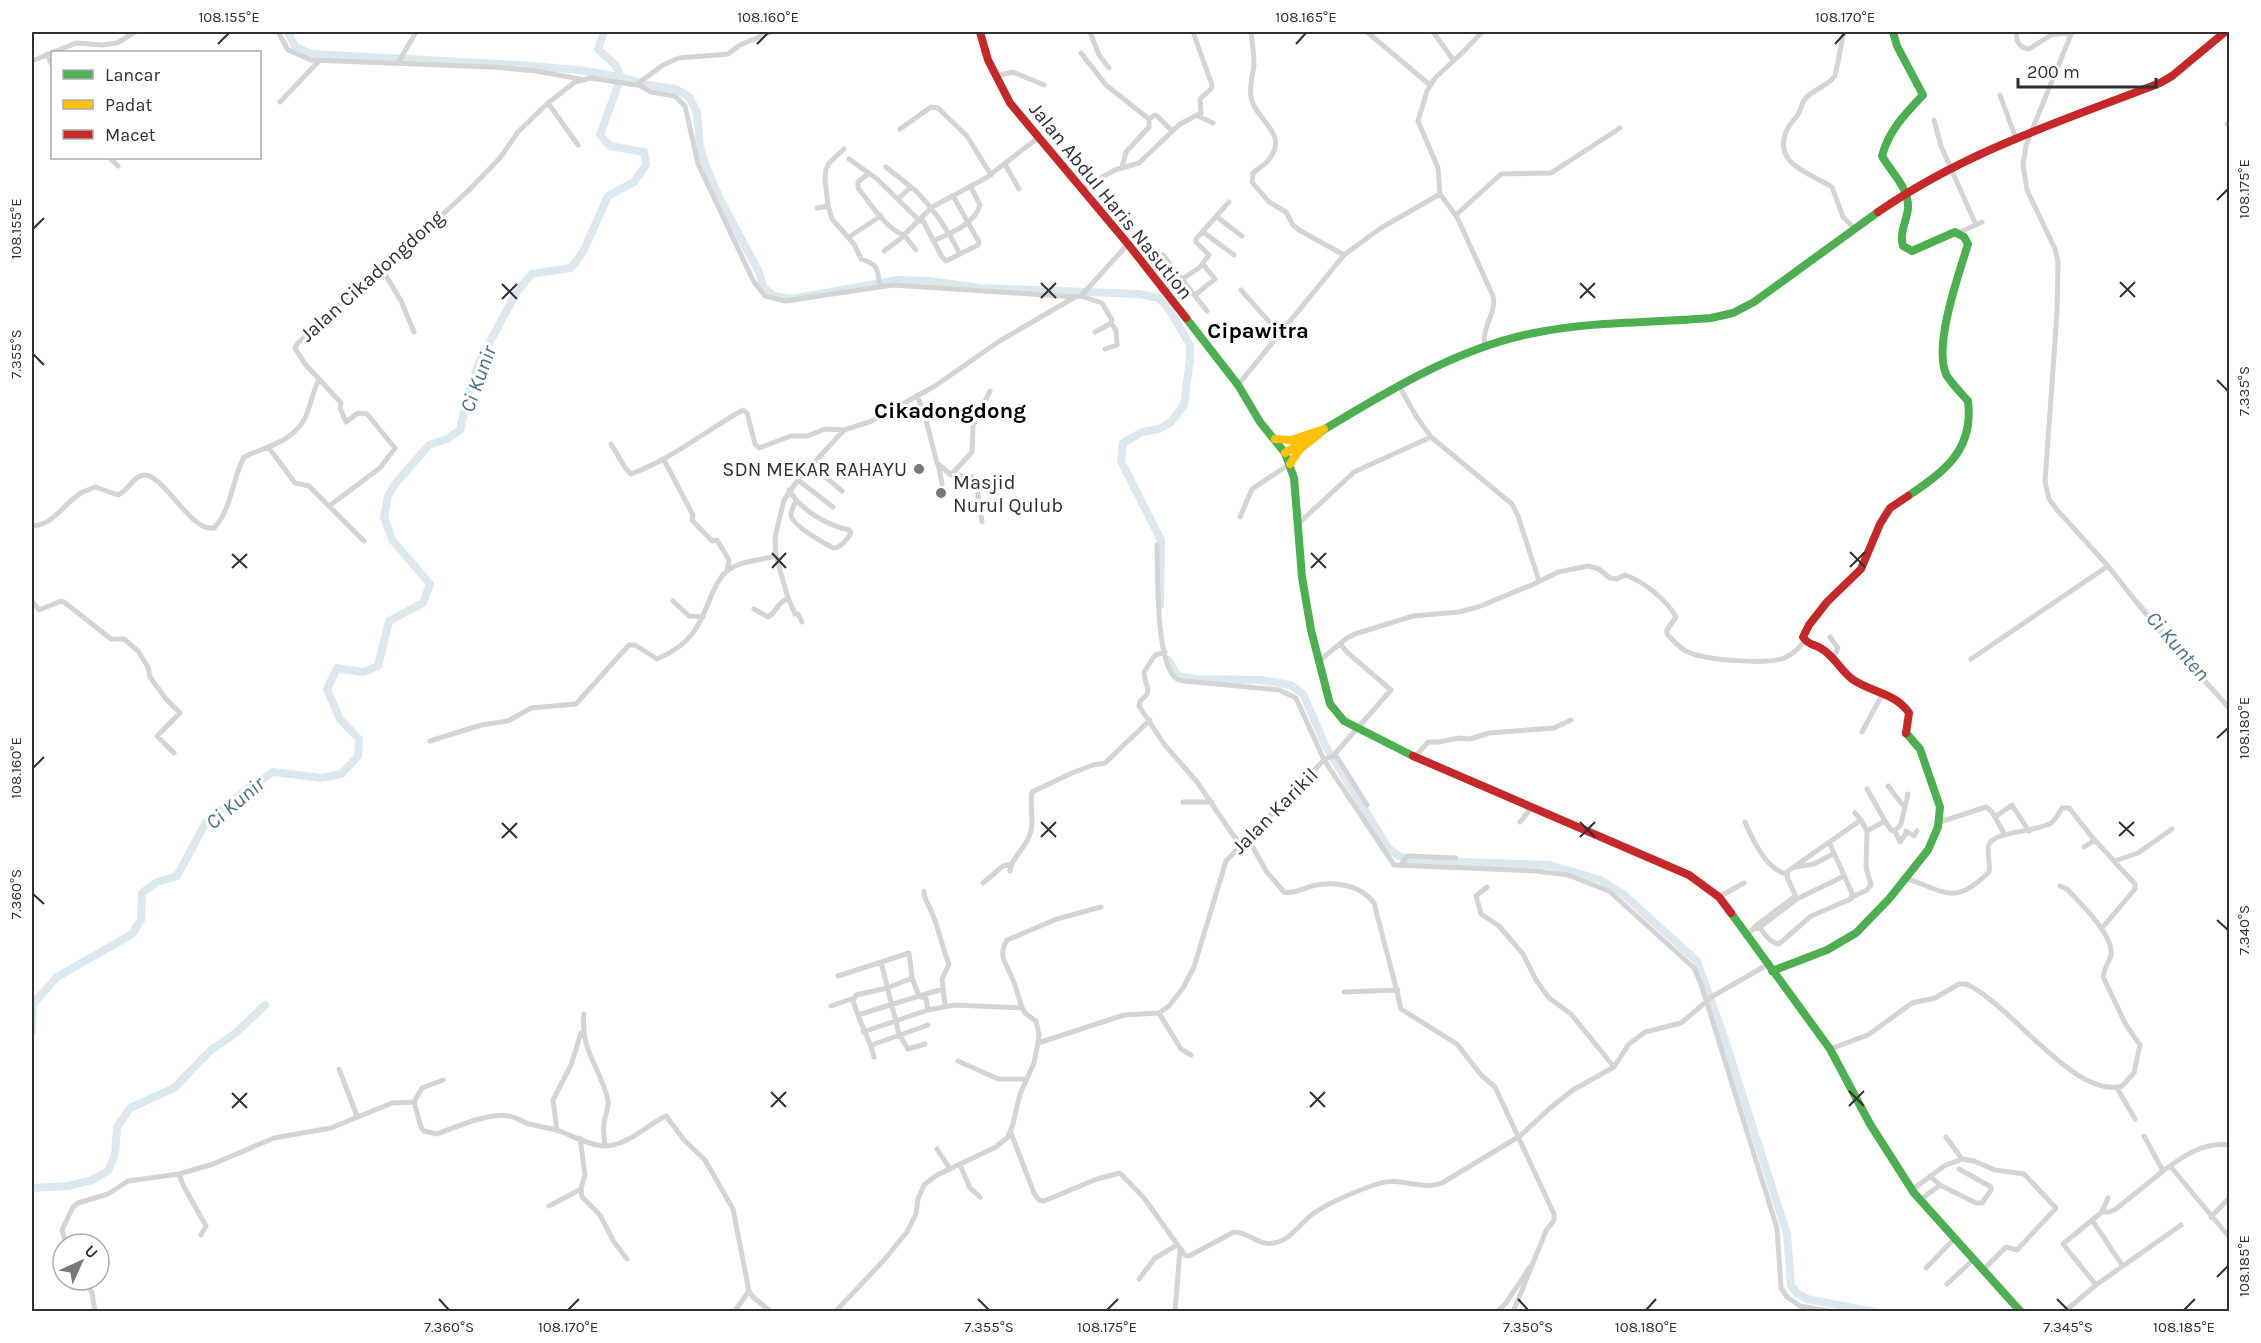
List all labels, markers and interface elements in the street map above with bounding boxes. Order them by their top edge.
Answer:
text: 108.155°E [198,8,260,26]
text: 108.160°E [737,8,799,26]
text: 108.165°E [1275,8,1337,26]
text: 108.170°E [1815,8,1875,26]
legend [51,51,261,159]
scale bar [2018,51,2156,89]
text: 200 m [2027,61,2080,83]
text: Lancar [105,64,160,86]
text: Padat [105,94,152,116]
street label: Jalan Abdul Haris Nasution [1024,98,1198,304]
text: Macet [105,124,156,146]
text: 108.175°E [2235,159,2253,219]
text: 108.155°E [7,198,25,260]
street label: Jalan Cikadongdong [295,205,449,347]
district label: Cipawitra [1207,318,1309,344]
text: 7.355°S [7,329,25,379]
water label: Ci Kunir [455,342,501,416]
text: 7.335°S [2235,366,2253,416]
district label: Cikadongdong [874,398,1026,424]
place label: SDN MEKAR RAHAYU [722,458,907,481]
marker: SDN MEKAR RAHAYU [912,462,926,476]
place label: Masjid Nurul Qulub [953,471,1063,517]
marker: Masjid Nurul Qulub [934,486,948,500]
water label: Ci Kunten [2141,606,2215,686]
text: 108.180°E [2235,697,2253,759]
text: 108.160°E [7,737,25,799]
street label: Jalan Karikil [1227,763,1323,859]
water label: Ci Kunir [201,771,270,834]
text: 7.360°S [7,869,25,919]
text: 7.340°S [2235,905,2253,955]
north arrow [51,1232,111,1292]
text: 108.185°E [2235,1235,2253,1297]
text: U [81,1241,102,1262]
text: 7.360°S [424,1318,474,1336]
text: 108.170°E [538,1318,598,1336]
text: 7.355°S [964,1318,1014,1336]
text: 108.175°E [1077,1318,1137,1336]
text: 7.350°S [1503,1318,1553,1336]
text: 108.180°E [1615,1318,1677,1336]
text: 7.345°S [2043,1318,2093,1336]
text: 108.185°E [2153,1318,2215,1336]

